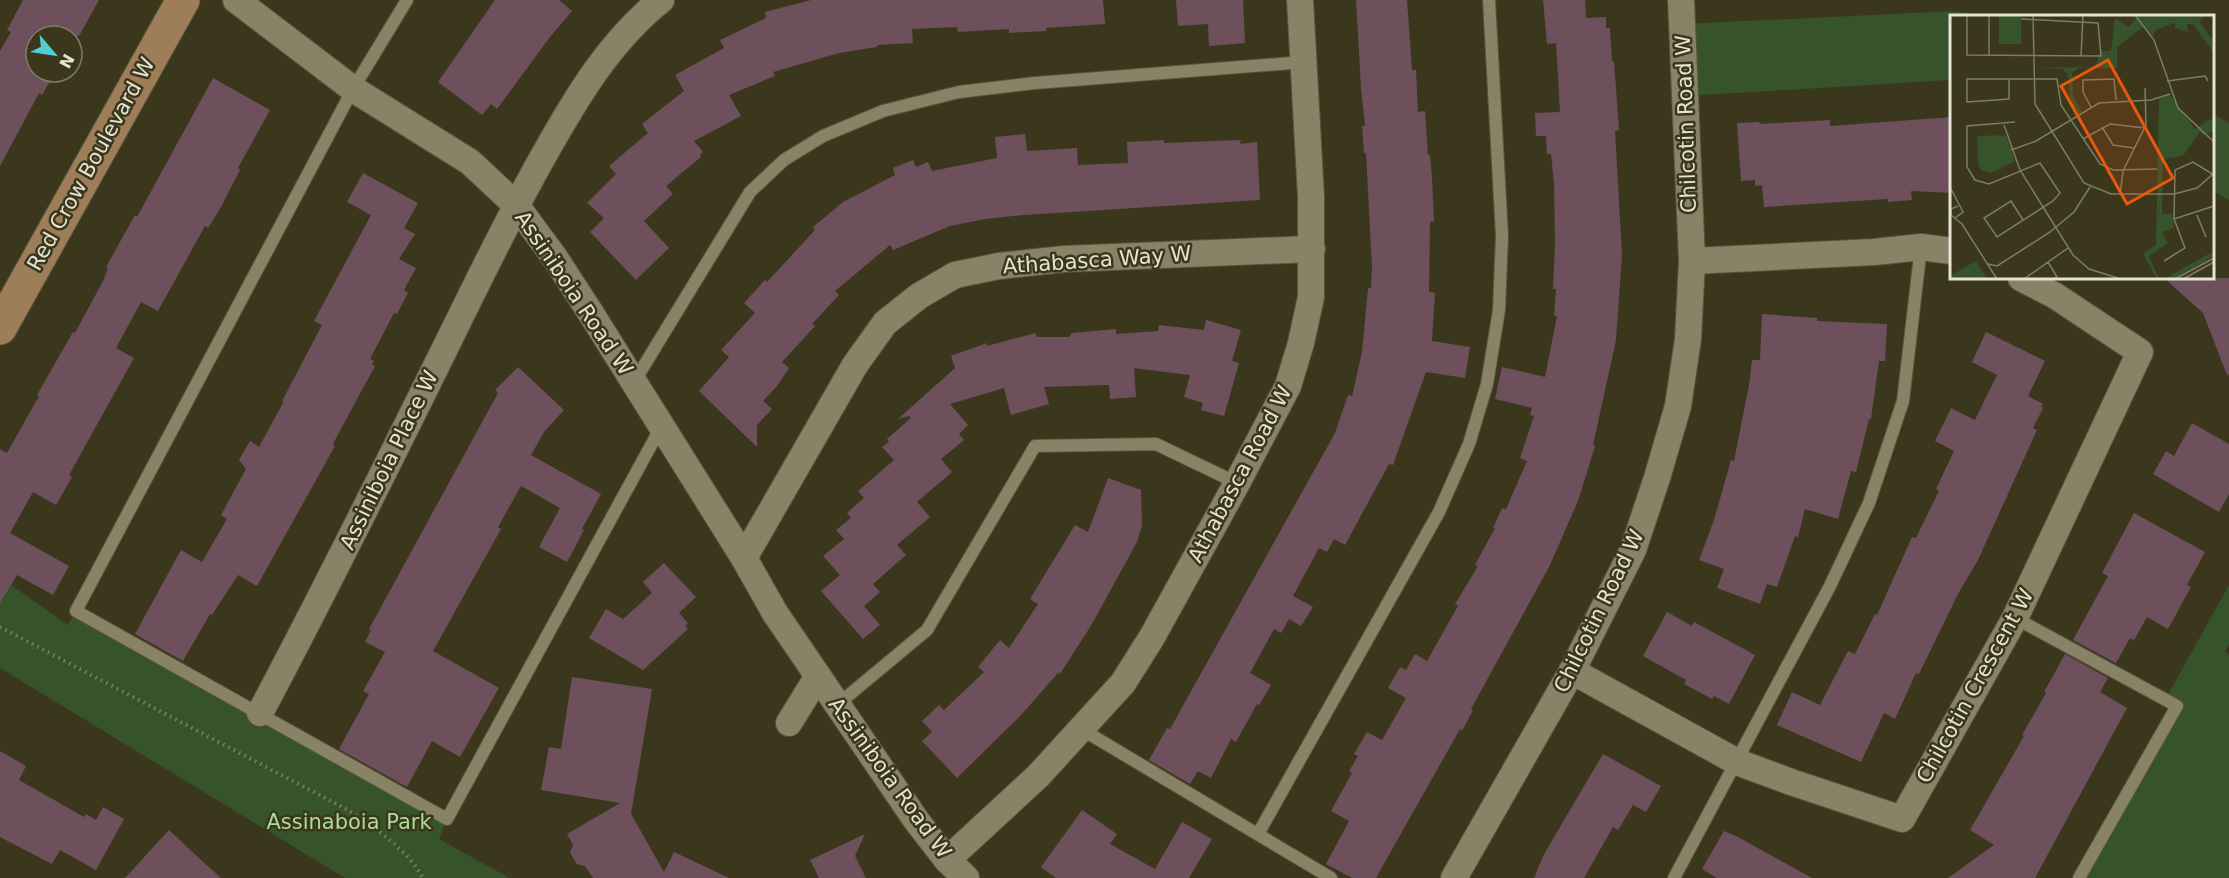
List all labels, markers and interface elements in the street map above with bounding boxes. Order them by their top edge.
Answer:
inset map [1950,15,2214,279]
north arrow [24,24,84,84]
street label: Chilcotin Road W [1671,34,1701,213]
text: N [55,51,78,71]
street label: Red Crow Boulevard W [22,53,160,275]
street label: Assiniboia Road W [510,206,638,380]
street label: Athabasca Way W [1002,241,1192,279]
street label: Assiniboia Place W [335,366,443,553]
street label: Athabasca Road W [1183,381,1297,567]
street label: Chilcotin Road W [1549,525,1649,696]
street label: Chilcotin Crescent W [1912,585,2039,787]
street label: Assiniboia Road W [824,693,957,863]
park label: Assinaboia Park [266,810,432,834]

